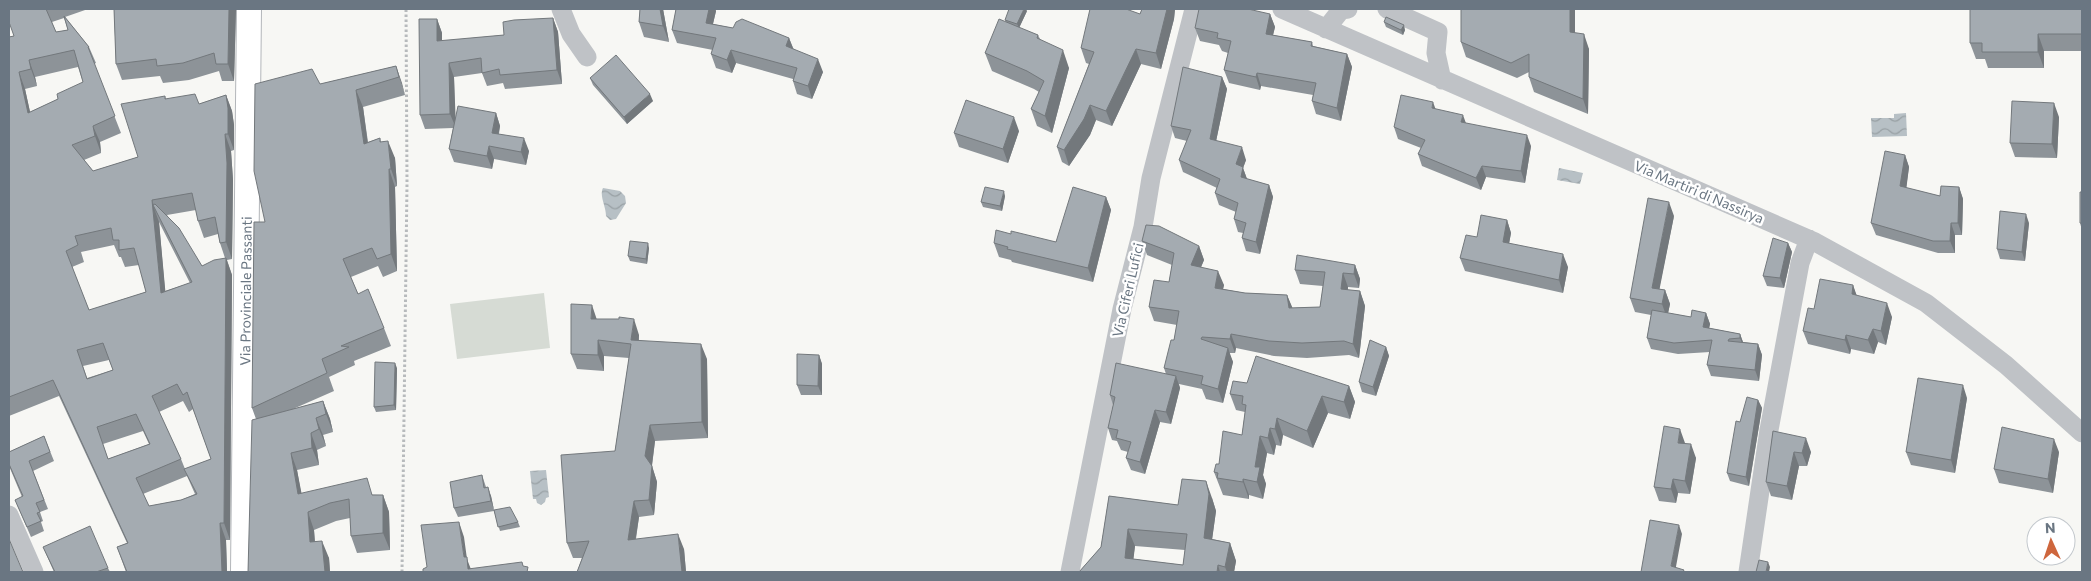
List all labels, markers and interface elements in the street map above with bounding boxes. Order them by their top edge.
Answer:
street label: Via Martiri di Nassirya [1632,157,1767,227]
street label: Via Provinciale Passanti [236,216,255,366]
street label: Via Ciferi Lufici [1108,241,1147,339]
north arrow [2026,516,2076,566]
text: N [2045,519,2056,536]

